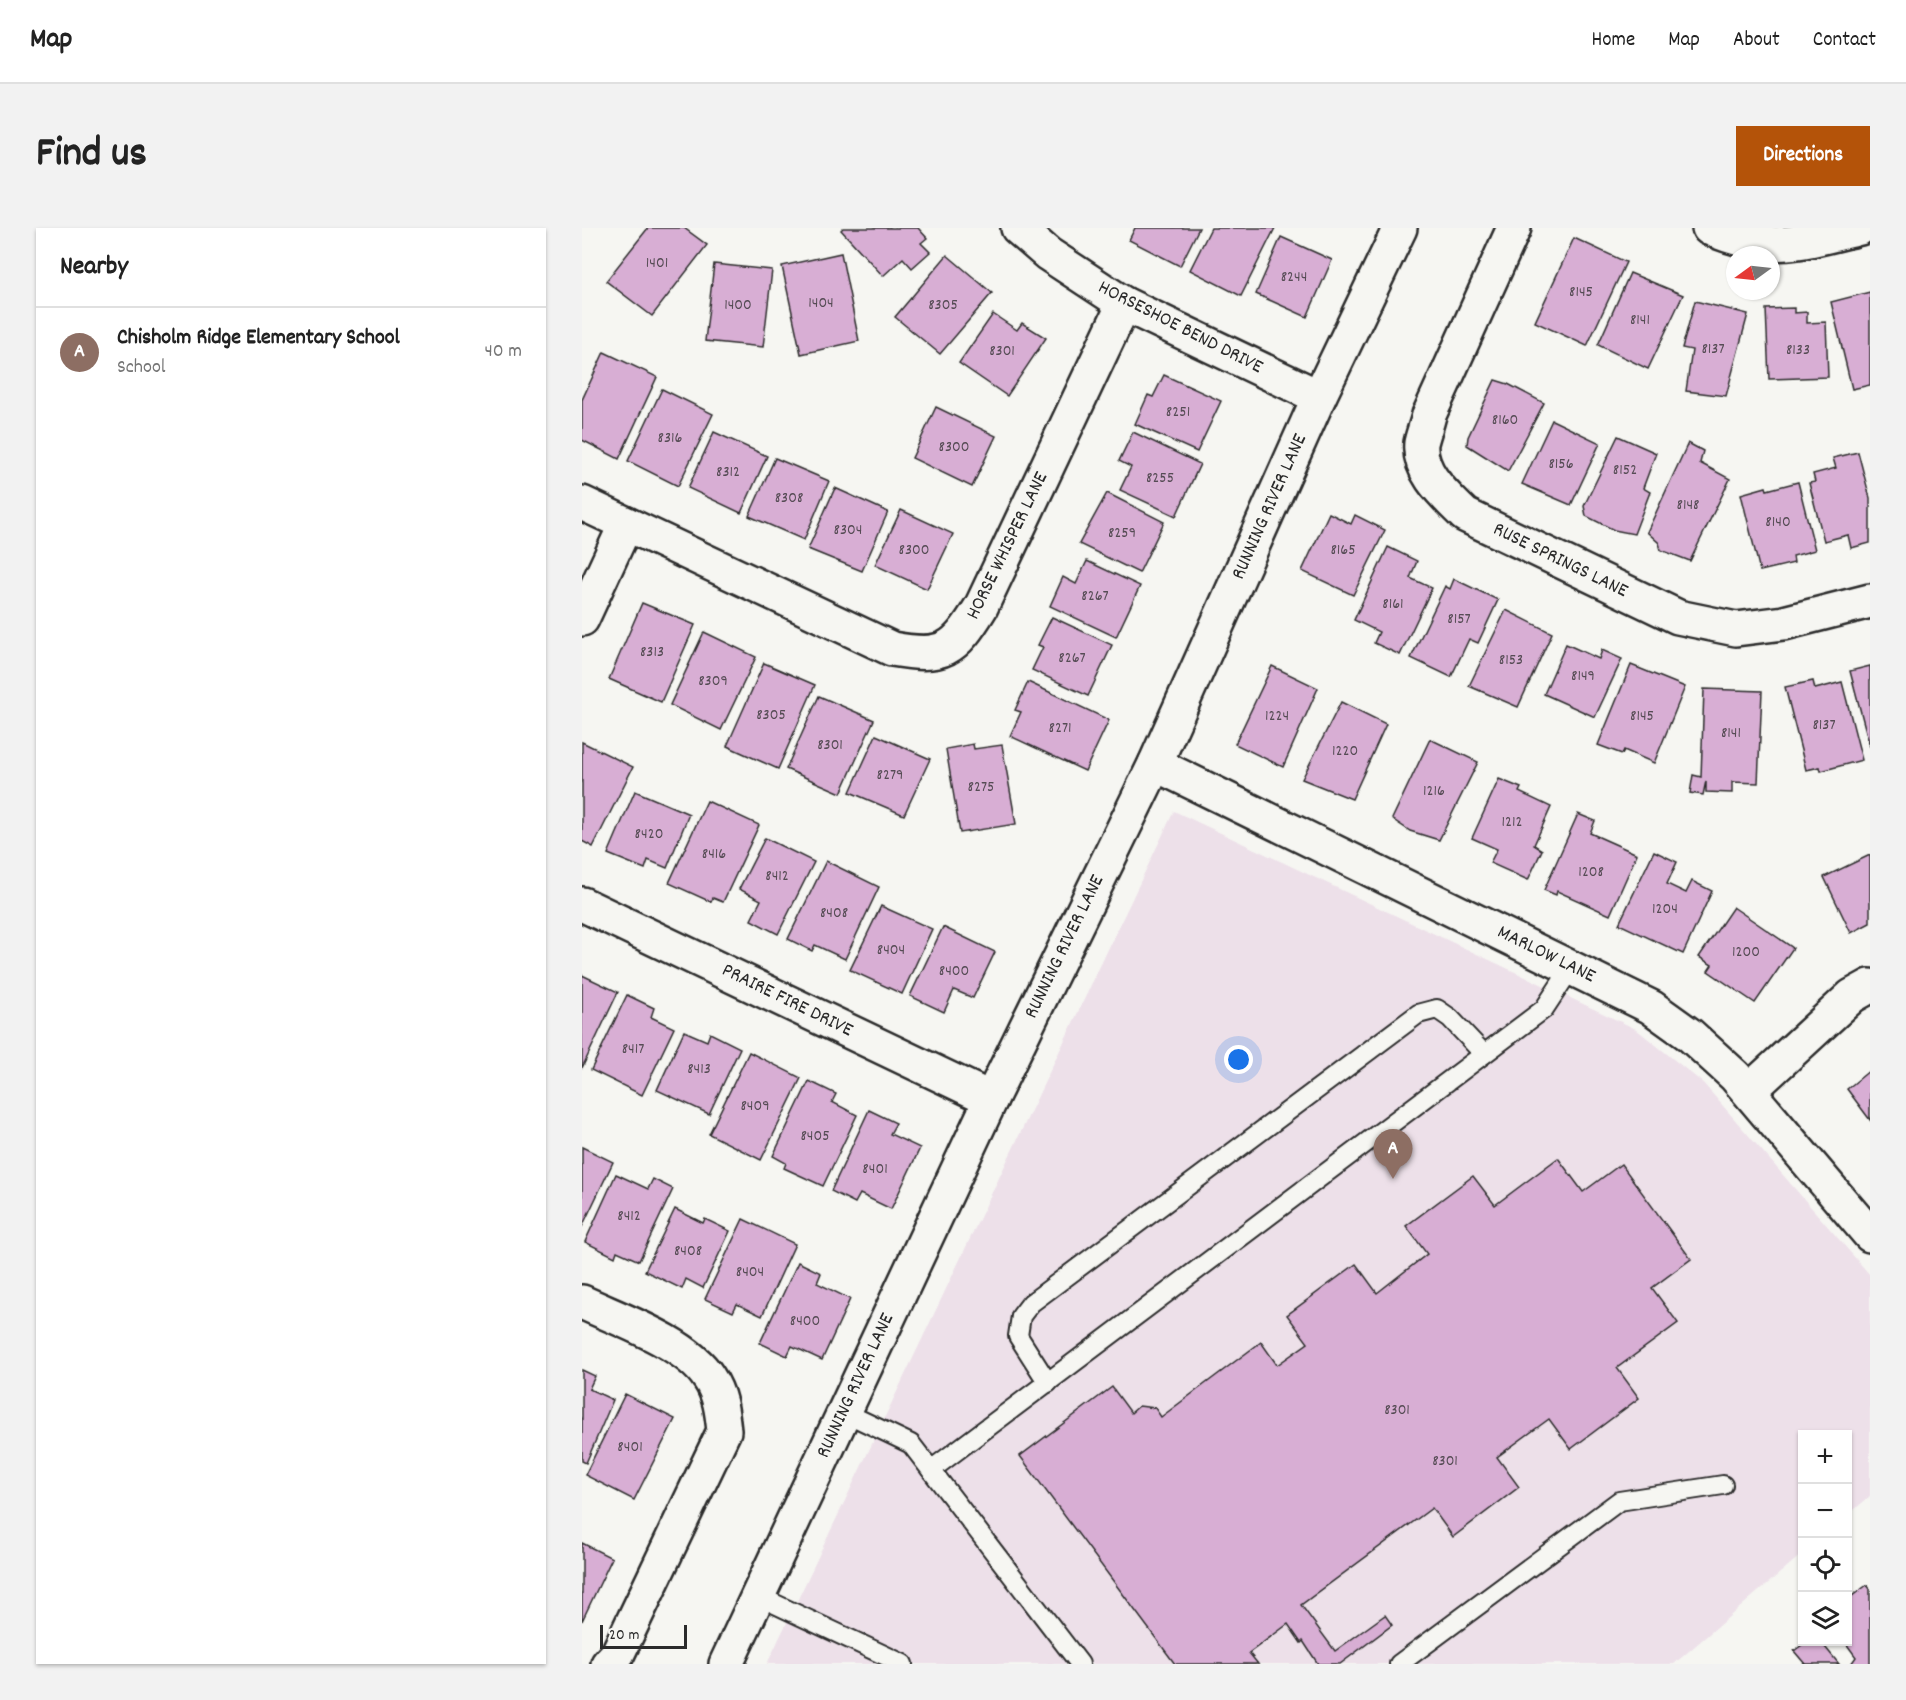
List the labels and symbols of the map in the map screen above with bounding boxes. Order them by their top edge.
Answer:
north arrow [1726,246,1780,300]
house number: 1401 [646,252,668,275]
house number: 8244 [1281,266,1307,289]
street label: HORSESHOE BEND DRIVE [1093,274,1267,382]
house number: 8145 [1569,281,1593,304]
house number: 1404 [808,292,834,315]
house number: 1400 [724,294,752,317]
house number: 8305 [928,294,958,317]
house number: 8141 [1630,309,1650,332]
house number: 8137 [1701,338,1725,361]
house number: 8133 [1786,339,1810,362]
house number: 8301 [989,340,1015,363]
house number: 8251 [1166,401,1190,424]
house number: 8160 [1492,409,1518,432]
house number: 8316 [658,427,683,450]
street label: RUNNING RIVER LANE [1225,430,1315,584]
house number: 8300 [939,436,969,459]
house number: 8156 [1548,453,1574,476]
house number: 8152 [1613,459,1637,482]
house number: 8312 [716,461,740,484]
street label: HORSE WHISPER LANE [960,467,1056,625]
house number: 8255 [1146,467,1174,490]
house number: 8308 [775,487,803,510]
house number: 8148 [1677,494,1699,517]
house number: 8140 [1765,511,1791,534]
street label: RUSE SPRINGS LANE [1488,516,1632,606]
house number: 8304 [834,519,862,542]
house number: 8259 [1108,522,1136,545]
house number: 8300 [899,539,929,562]
house number: 8165 [1330,539,1356,562]
house number: 8267 [1081,585,1109,608]
house number: 8161 [1382,593,1404,616]
house number: 8157 [1447,608,1471,631]
house number: 8313 [640,641,664,664]
house number: 8267 [1058,647,1086,670]
house number: 8153 [1499,649,1523,672]
house number: 8149 [1571,665,1595,688]
house number: 8309 [698,670,728,693]
house number: 8305 [756,704,786,727]
house number: 1224 [1265,705,1289,728]
house number: 8145 [1630,705,1654,728]
house number: 8137 [1812,714,1836,737]
house number: 8271 [1048,717,1072,740]
house number: 8141 [1721,722,1741,745]
house number: 8301 [817,734,843,757]
house number: 1220 [1332,740,1358,763]
house number: 8279 [877,764,903,787]
house number: 8275 [968,776,994,799]
house number: 1216 [1423,780,1445,803]
house number: 1212 [1502,811,1523,834]
house number: 8420 [635,823,663,846]
house number: 8416 [702,843,726,866]
house number: 1208 [1578,861,1604,884]
house number: 8412 [765,865,789,888]
street label: RUNNING RIVER LANE [1018,870,1112,1024]
house number: 1204 [1652,898,1678,921]
house number: 8408 [820,902,848,925]
street label: MARLOW LANE [1492,919,1600,991]
house number: 8404 [877,939,905,962]
house number: 1200 [1732,941,1760,964]
street label: PRAIRE FIRE DRIVE [717,957,857,1045]
house number: 8400 [939,960,969,983]
house number: 8417 [622,1038,644,1061]
your location [1224,1045,1253,1074]
house number: 8413 [687,1058,711,1081]
house number: 8409 [740,1095,770,1118]
house number: 8405 [800,1125,830,1148]
pin: A [1374,1130,1412,1179]
house number: 8401 [862,1158,888,1181]
house number: 8412 [617,1205,641,1228]
house number: 8408 [674,1240,702,1263]
house number: 8404 [736,1261,764,1284]
street label: RUNNING RIVER LANE [810,1309,902,1463]
house number: 8400 [790,1310,820,1333]
house number: 8301 [1384,1399,1410,1422]
house number: 8401 [617,1436,643,1459]
house number: 8301 [1432,1450,1458,1473]
scale bar [600,1622,687,1650]

